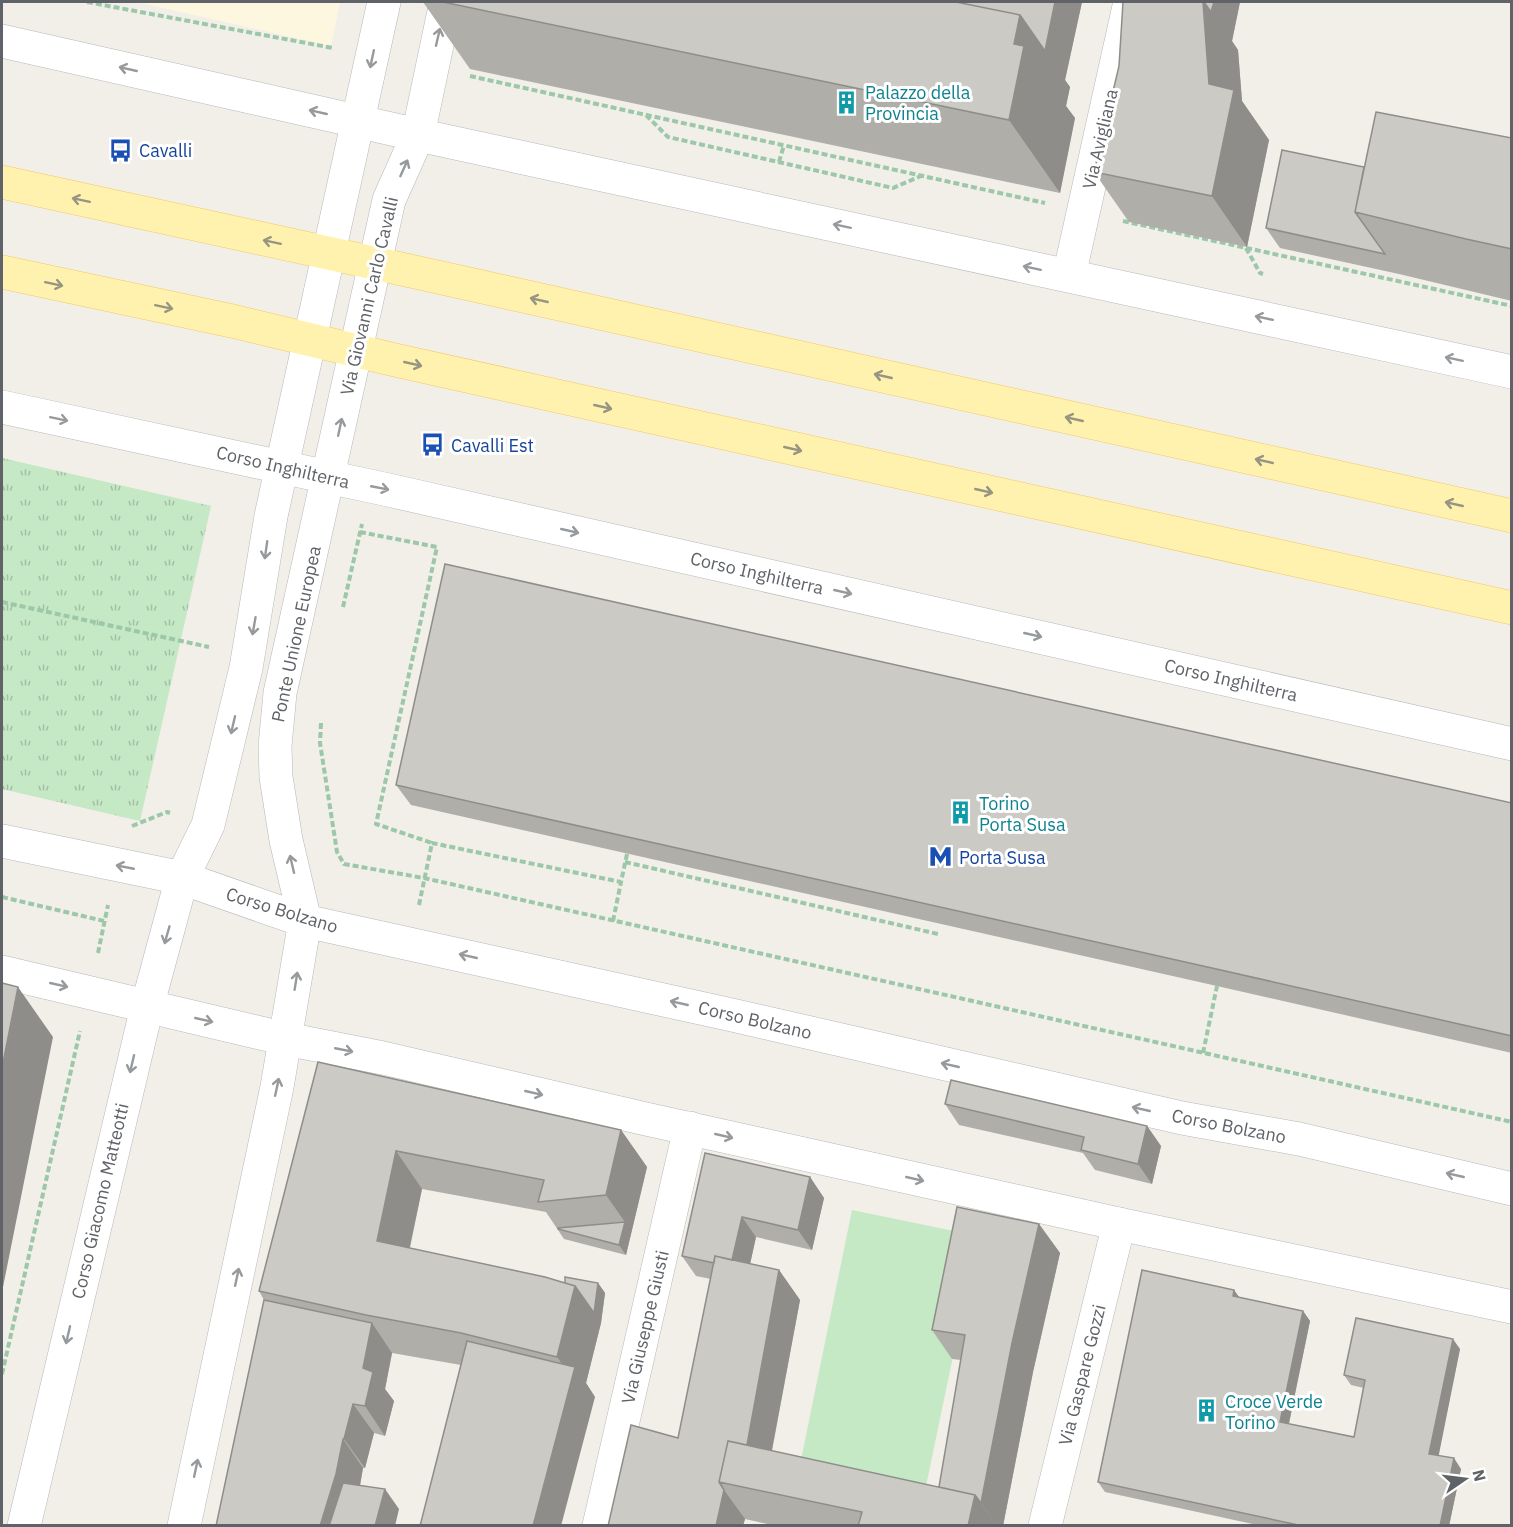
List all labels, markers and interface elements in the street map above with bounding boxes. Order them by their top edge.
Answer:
one-way arrow [433,27,444,47]
one-way arrow [366,48,377,68]
one-way arrow [119,63,138,75]
place label: Palazzo della Provincia [865,81,971,125]
street label: Via Avigliana [1077,86,1123,191]
building icon: Palazzo della Provincia [834,89,860,115]
one-way arrow [309,106,328,118]
bus stop icon: Cavalli [108,137,134,163]
place label: Cavalli [139,139,192,162]
one-way arrow [398,159,410,177]
one-way arrow [72,193,91,205]
street label: Via Giovanni Carlo Cavalli [335,194,403,398]
one-way arrow [832,220,852,231]
one-way arrow [262,235,281,247]
one-way arrow [1023,261,1042,273]
one-way arrow [44,279,63,290]
one-way arrow [530,293,549,305]
one-way arrow [153,302,173,313]
one-way arrow [1255,312,1274,323]
one-way arrow [1445,353,1464,365]
one-way arrow [403,359,422,371]
one-way arrow [874,370,893,382]
one-way arrow [593,401,612,413]
one-way arrow [1065,413,1084,424]
one-way arrow [48,414,68,425]
one-way arrow [335,417,346,437]
bus stop icon: Cavalli Est [420,432,446,458]
place label: Cavalli Est [451,434,534,457]
street label: Corso Inghilterra [214,440,352,494]
one-way arrow [784,443,803,455]
one-way arrow [1255,455,1274,467]
one-way arrow [370,483,390,494]
one-way arrow [973,486,993,497]
one-way arrow [1445,497,1464,509]
one-way arrow [560,526,580,537]
one-way arrow [261,540,272,559]
street label: Ponte Unione Europea [266,543,326,724]
street label: Corso Inghilterra [688,546,826,600]
one-way arrow [833,587,852,599]
one-way arrow [248,616,259,635]
one-way arrow [1023,630,1042,642]
street label: Corso Inghilterra [1162,653,1300,707]
one-way arrow [226,715,238,734]
place label: Torino Porta Susa [979,792,1066,836]
building icon: Torino Porta Susa [948,800,974,826]
metro station icon: Porta Susa [928,844,954,870]
place label: Porta Susa [959,846,1046,869]
one-way arrow [285,855,297,874]
one-way arrow [116,861,135,872]
street label: Corso Bolzano [223,882,341,938]
one-way arrow [161,925,172,944]
one-way arrow [459,950,478,961]
one-way arrow [290,972,301,992]
one-way arrow [49,979,68,991]
street label: Corso Bolzano [696,996,814,1044]
one-way arrow [669,997,689,1008]
one-way arrow [193,1015,213,1026]
one-way arrow [333,1045,353,1056]
one-way arrow [126,1054,138,1073]
one-way arrow [941,1059,960,1071]
one-way arrow [272,1077,283,1097]
one-way arrow [524,1088,543,1100]
street label: Corso Giacomo Matteotti [66,1101,134,1301]
one-way arrow [1131,1102,1150,1114]
street label: Corso Bolzano [1170,1104,1288,1148]
one-way arrow [714,1131,733,1142]
one-way arrow [1445,1169,1464,1181]
one-way arrow [905,1173,924,1185]
street label: Via Giuseppe Giusti [616,1248,674,1406]
one-way arrow [231,1268,243,1287]
street label: Via Gaspare Gozzi [1053,1302,1111,1448]
one-way arrow [62,1325,74,1344]
place label: Croce Verde Torino [1225,1390,1323,1434]
building icon: Croce Verde Torino [1194,1398,1220,1424]
north arrow [1435,1449,1495,1509]
one-way arrow [191,1459,202,1479]
text: N [1468,1467,1491,1483]

